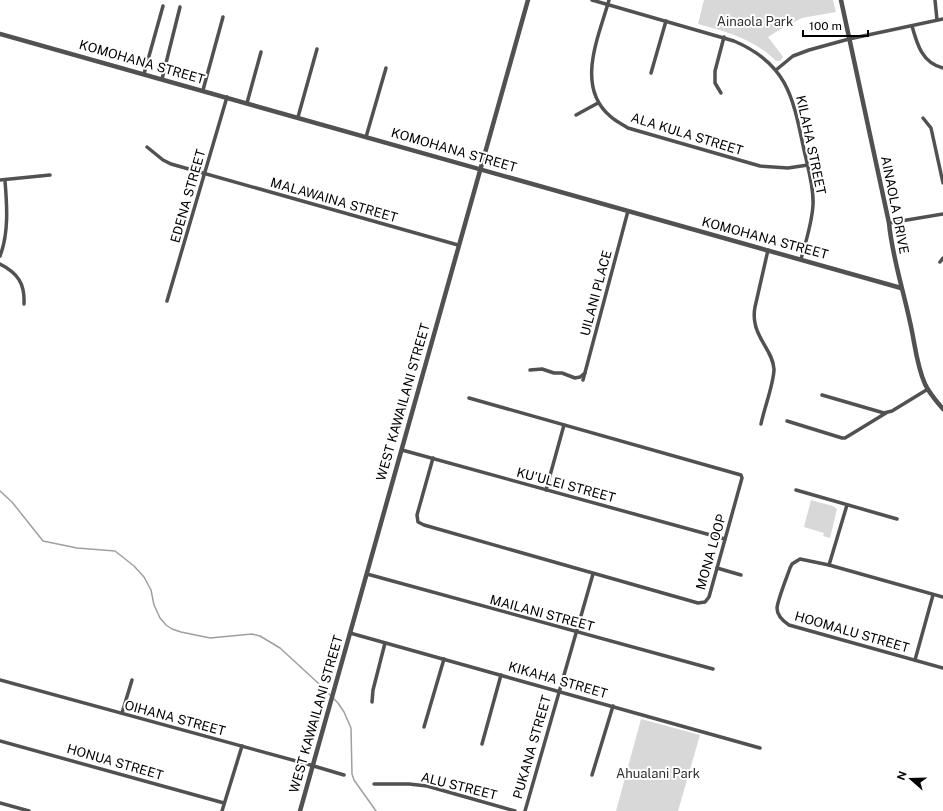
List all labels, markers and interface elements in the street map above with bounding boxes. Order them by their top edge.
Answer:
scale bar [803,12,868,38]
park label: Ainaola Park [717,14,793,29]
text: 100 m [809,19,842,33]
street label: KOMOHANA STREET [77,37,207,87]
street label: KILAHA STREET [793,94,829,196]
street label: ALA KULA STREET [629,110,745,158]
street label: KOMOHANA STREET [389,125,519,175]
street label: EDENA STREET [167,147,209,245]
street label: AINAOLA DRIVE [878,155,912,255]
street label: MALAWAINA STREET [269,175,399,225]
street label: KOMOHANA STREET [700,214,830,262]
street label: UILANI PLACE [577,248,615,338]
street label: WEST KAWAILANI STREET [373,321,433,483]
street label: KU'ULEI STREET [515,465,617,505]
street label: MONA LOOP [693,513,729,591]
street label: MAILANI STREET [488,592,596,634]
street label: HOOMALU STREET [793,608,911,656]
street label: WEST KAWAILANI STREET [286,633,346,795]
street label: KIKAHA STREET [507,659,610,701]
street label: PUKANA STREET [510,693,554,801]
street label: OIHANA STREET [123,697,227,739]
street label: HONUA STREET [65,741,165,783]
north arrow [891,759,931,799]
park label: Ahualani Park [616,766,700,781]
street label: ALU STREET [419,769,499,803]
text: N [894,769,909,782]

